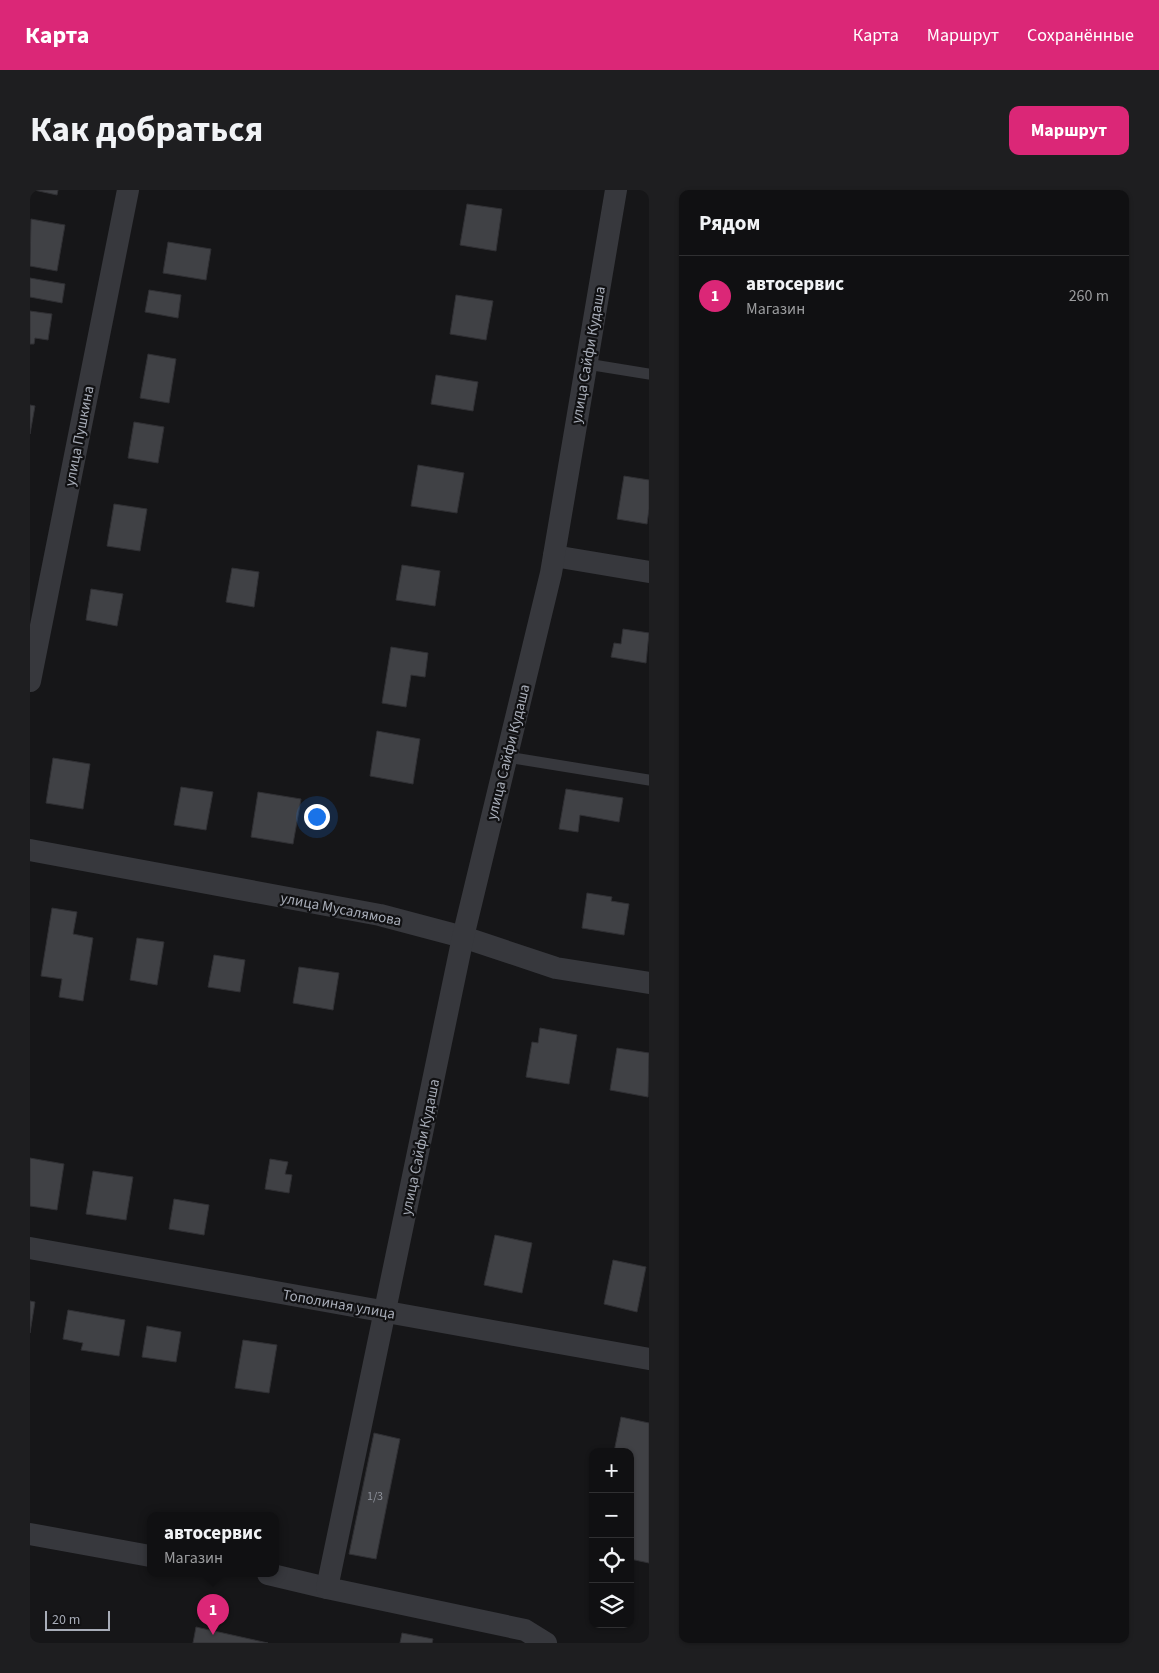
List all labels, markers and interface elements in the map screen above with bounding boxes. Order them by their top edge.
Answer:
text: Карта [25,18,89,53]
text: Карта [853,23,899,48]
text: Маршрут [927,23,999,48]
text: Сохранённые [1027,23,1134,48]
text: Как добраться [30,105,263,155]
button: Маршрут [1009,106,1129,155]
text: Рядом [699,208,760,238]
text: автосервис [746,271,844,298]
street label: улица Сайфи Кудаша [566,285,611,425]
text: 1 [711,285,719,307]
text: 260 m [1069,285,1109,307]
text: Магазин [746,298,805,320]
street label: улица Пушкина [59,384,100,488]
street label: улица Сайфи Кудаша [481,682,536,822]
your location [304,804,330,830]
street label: улица Мусалямова [279,887,403,932]
street label: улица Сайфи Кудаша [396,1077,445,1217]
street label: Тополиная улица [281,1284,397,1325]
map controls [589,1448,634,1628]
button: + [589,1448,634,1493]
house number: 1/3 [367,1488,383,1505]
button: − [589,1493,634,1538]
popup [147,1512,279,1577]
text: автосервис [164,1520,262,1547]
button: locate [589,1538,634,1583]
text: Магазин [164,1547,223,1569]
button: layers [589,1583,634,1628]
pin: 1 [197,1594,229,1635]
scale bar [45,1608,110,1631]
text: 20 m [52,1610,80,1630]

